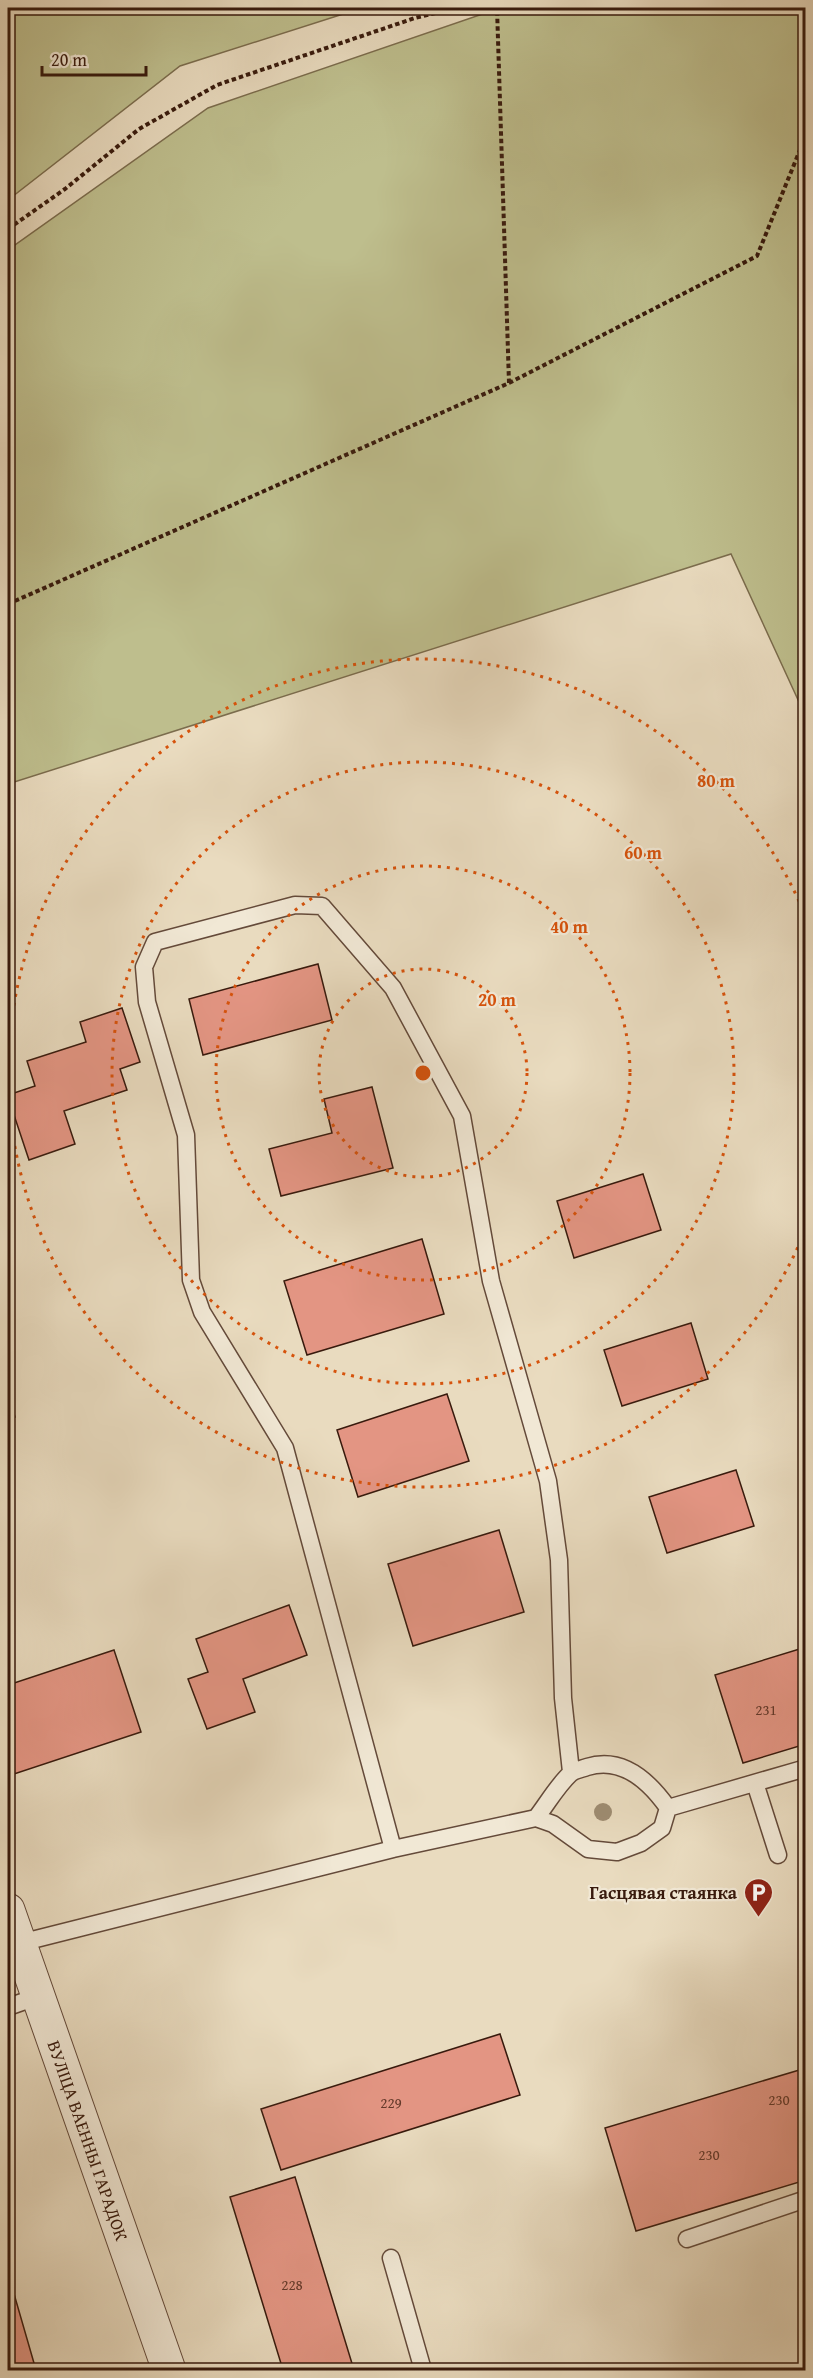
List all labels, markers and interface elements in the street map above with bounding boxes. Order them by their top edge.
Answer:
scale bar [42,39,146,77]
text: 20 m [51,46,87,73]
text: 80 m [697,767,736,794]
text: 60 m [624,839,663,866]
text: 40 m [550,913,589,940]
text: 20 m [478,986,517,1013]
centre of rings [413,1063,433,1083]
house number: 231 [755,1699,777,1720]
parking icon: Гасцявая стаянка [742,1876,774,1918]
place label: Гасцявая стаянка [589,1879,738,1906]
street label: ВУЛІЦА ВАЕННЫ ГАРАДОК [41,2037,136,2244]
house number: 230 [768,2089,790,2110]
house number: 229 [380,2092,402,2113]
house number: 230 [698,2144,720,2165]
house number: 228 [281,2274,303,2295]

